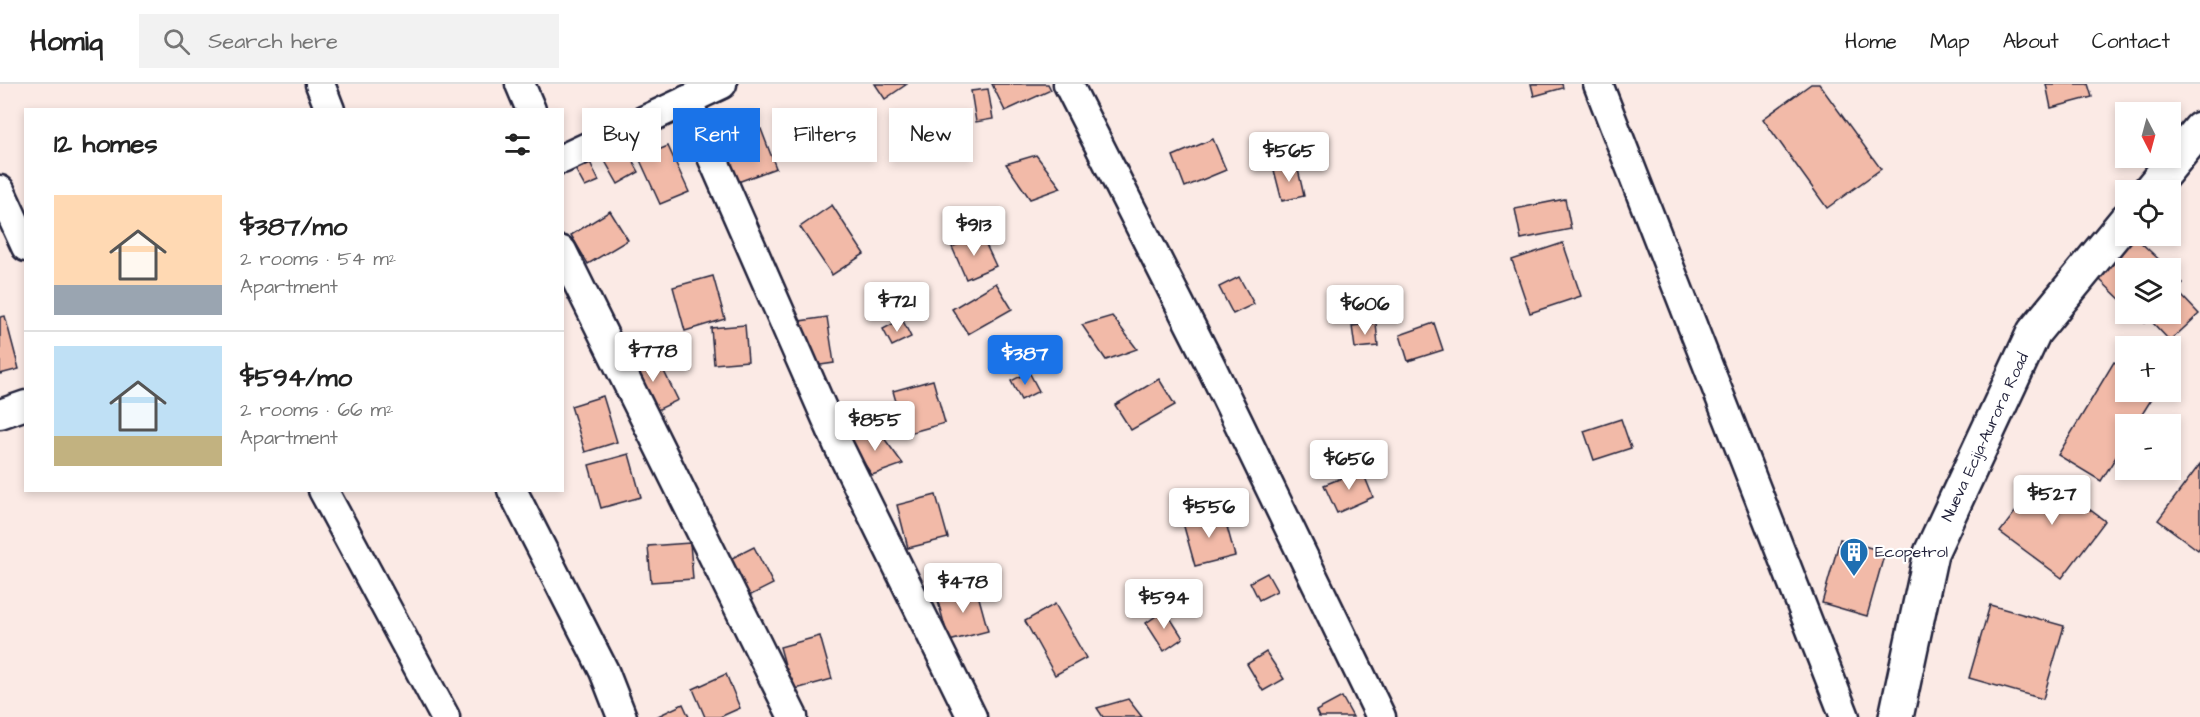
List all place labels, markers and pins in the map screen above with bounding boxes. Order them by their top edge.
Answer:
pin: $565 [1253,132,1325,183]
pin: $913 [938,206,1010,257]
pin: $721 [861,282,933,333]
pin: $606 [1329,285,1401,336]
pin: $778 [617,332,689,383]
pin: $387 [989,335,1061,386]
pin: $855 [839,401,911,452]
pin: $656 [1313,440,1385,491]
pin: $527 [2016,475,2088,526]
pin: $556 [1173,488,1245,539]
building icon: Ecopetrol [1838,536,1870,578]
place label: Ecopetrol [1875,541,1948,563]
pin: $478 [927,563,999,614]
pin: $594 [1128,579,1200,630]

